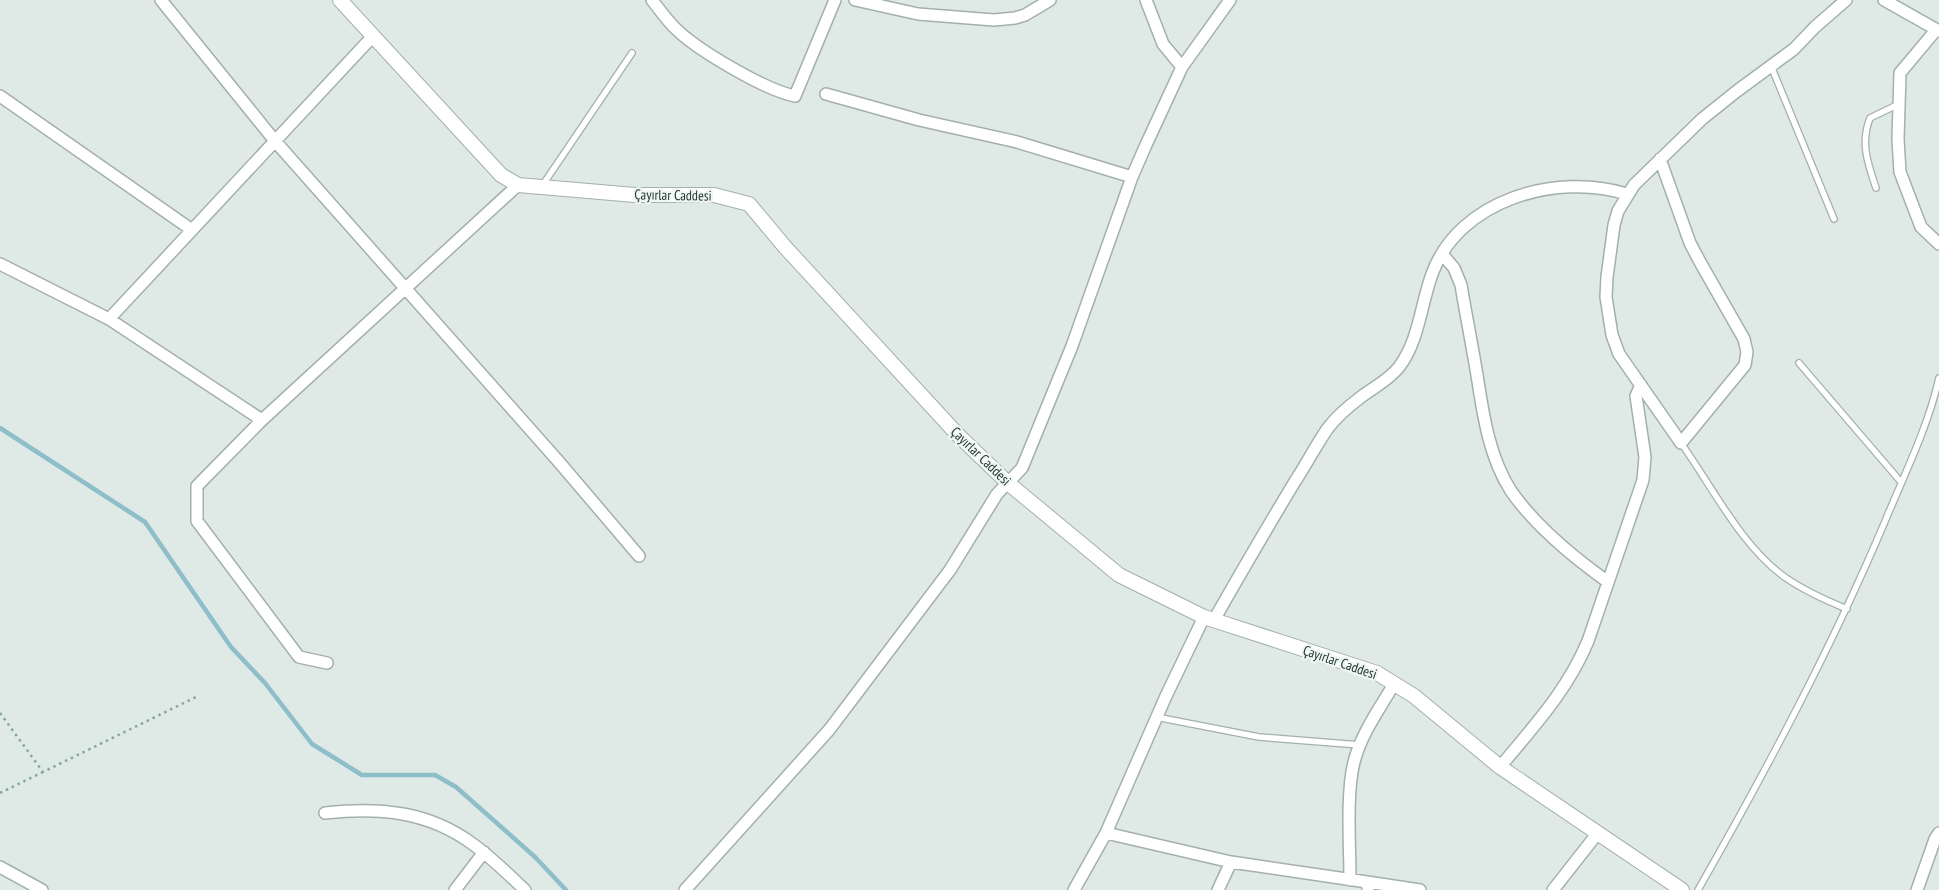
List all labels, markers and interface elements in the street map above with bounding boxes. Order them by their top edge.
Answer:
street label: Çayırlar Caddesi [634,185,712,205]
street label: Çayırlar Caddesi [947,423,1015,489]
street label: Çayırlar Caddesi [1301,641,1379,683]

